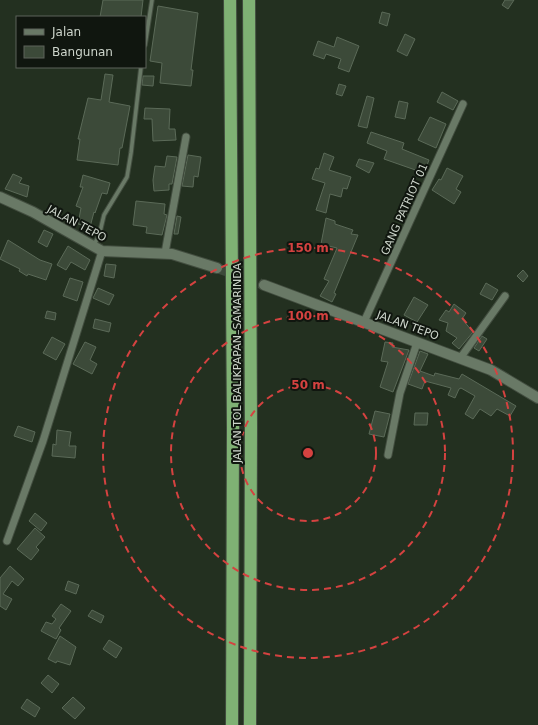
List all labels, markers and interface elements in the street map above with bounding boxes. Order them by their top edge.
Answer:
legend [16,16,146,68]
text: Jalan [51,25,81,39]
text: Bangunan [52,45,113,59]
street label: GANG PATRIOT 01 [378,161,431,257]
street label: JALAN TEPO [44,202,109,245]
text: 150 m [287,241,329,255]
street label: JALAN TOL BALIKPAPAN–SAMARINDA [231,262,244,464]
street label: JALAN TEPO [374,308,441,343]
text: 100 m [287,309,329,323]
text: 50 m [291,378,325,392]
centre of rings [301,446,315,460]

